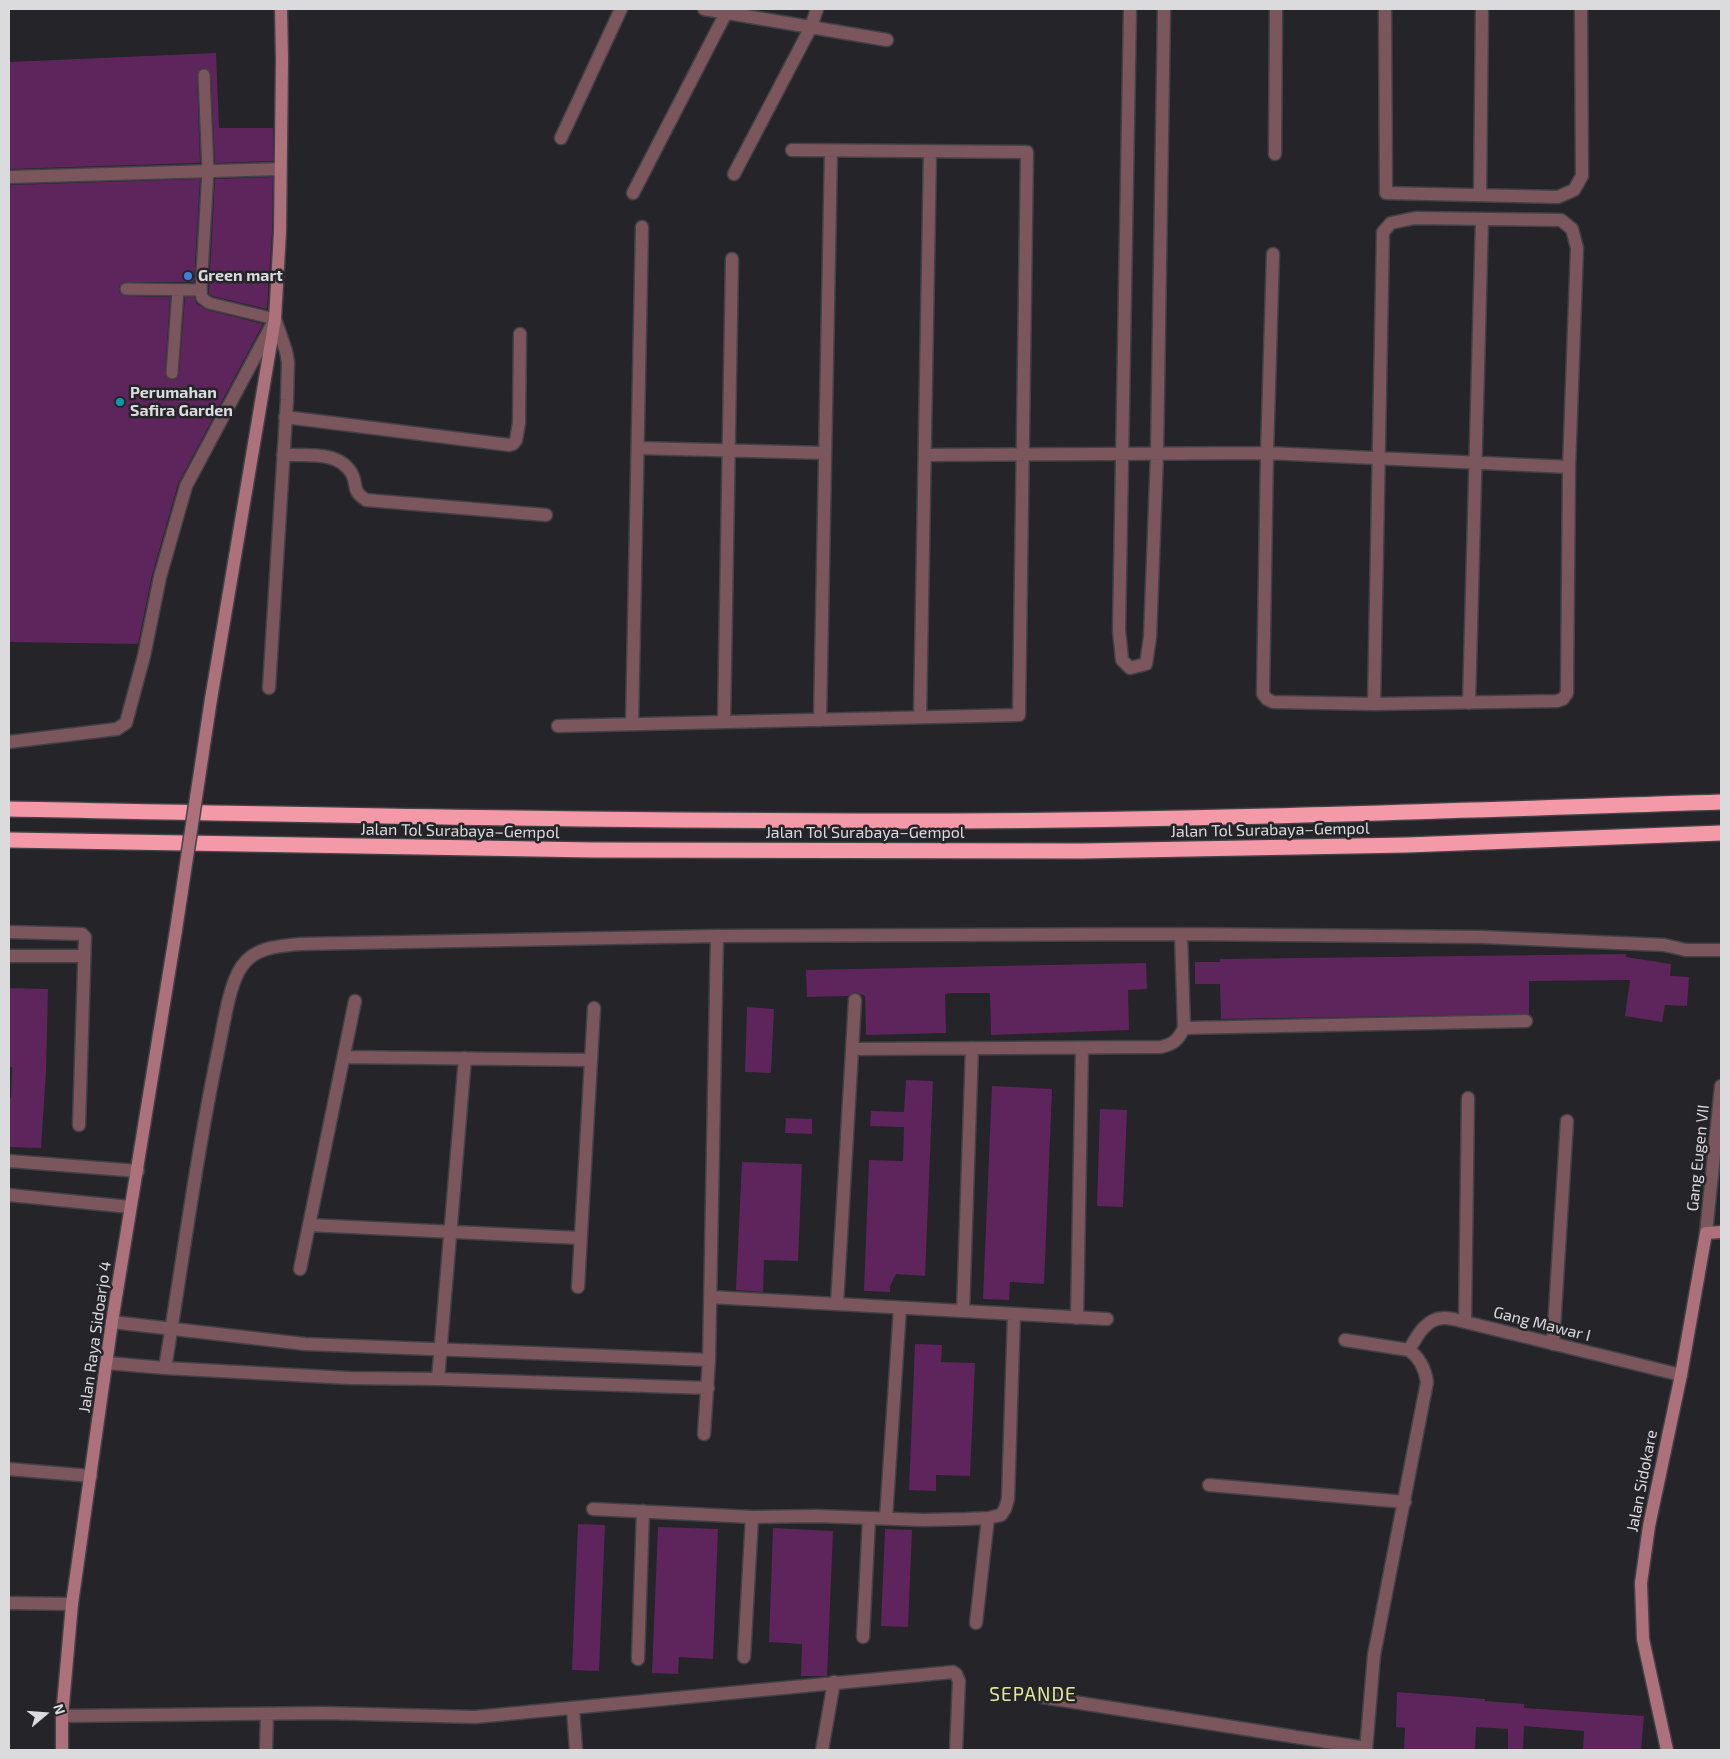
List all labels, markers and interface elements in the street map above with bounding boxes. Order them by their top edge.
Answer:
place label: Green mart [198,266,283,286]
marker: Green mart [182,270,194,282]
place label: Perumahan Safira Garden [130,383,233,421]
marker: Perumahan Safira Garden [114,396,126,408]
street label: Jalan Tol Surabaya–Gempol [1170,819,1370,841]
street label: Jalan Tol Surabaya–Gempol [360,820,560,842]
street label: Jalan Tol Surabaya–Gempol [765,823,965,843]
street label: Gang Eugen VII [1683,1104,1713,1212]
street label: Jalan Raya Sidoarjo 4 [75,1260,115,1414]
street label: Gang Mawar I [1491,1303,1593,1345]
street label: Jalan Sidokare [1623,1428,1661,1534]
district label: SEPANDE [988,1684,1078,1706]
north arrow [20,1689,70,1739]
text: N [50,1702,69,1717]

